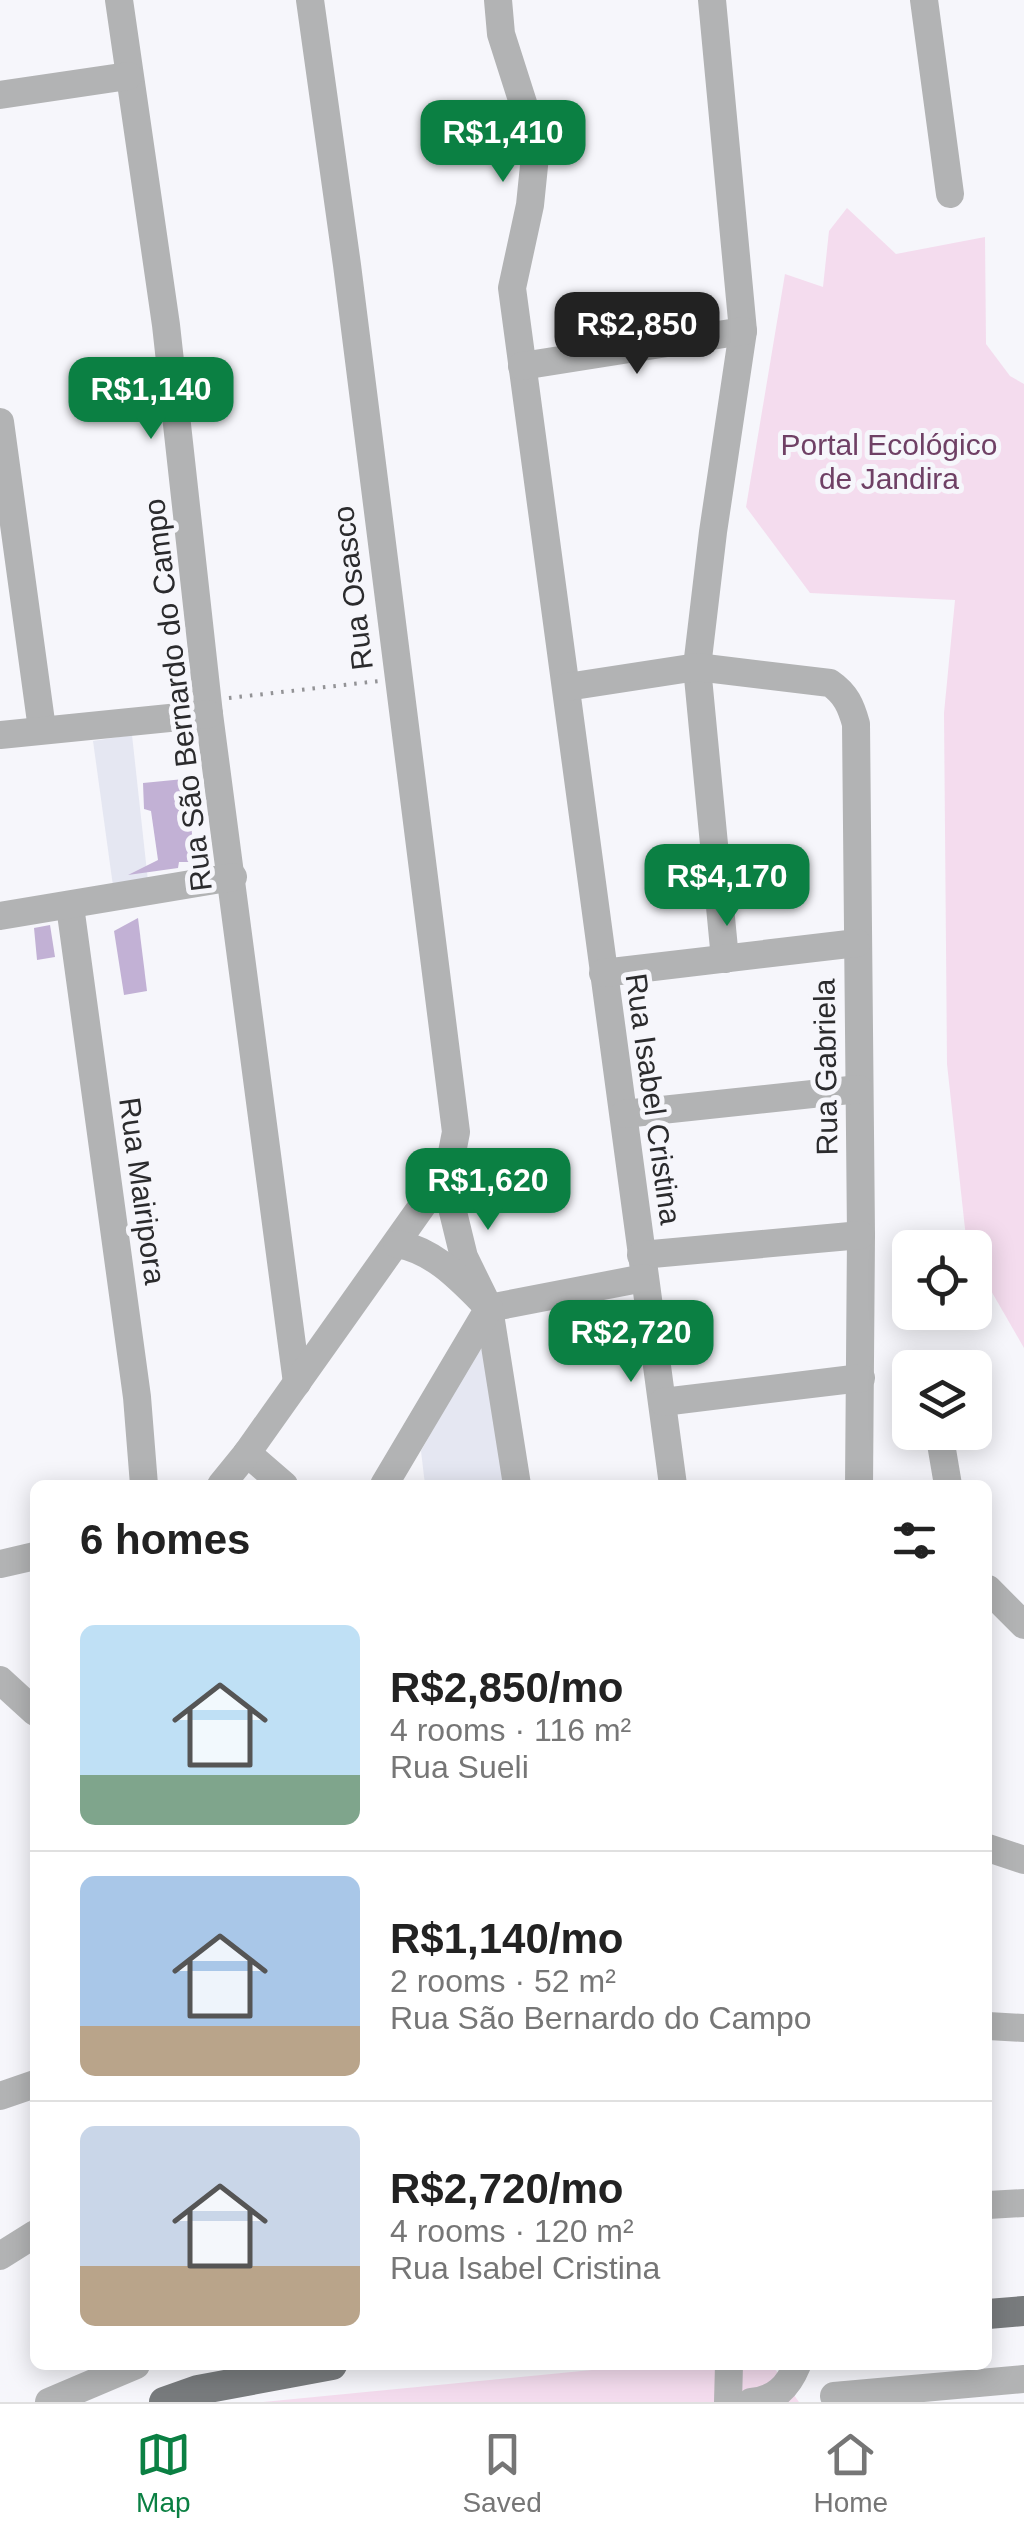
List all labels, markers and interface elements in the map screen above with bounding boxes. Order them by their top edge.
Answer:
pin: R$1,410 [411,100,595,185]
text: R$1,410 [443,114,563,150]
pin: R$2,850 [545,292,729,377]
text: R$2,850 [577,306,697,342]
pin: R$1,140 [59,357,243,442]
text: R$1,140 [91,371,211,407]
park label: Portal Ecológico de Jandira [781,428,997,495]
street label: Rua São Bernardo do Campo [137,497,218,893]
street label: Rua Osasco [326,504,379,672]
pin: R$4,170 [635,844,819,929]
text: R$4,170 [667,858,787,894]
street label: Rua Isabel Cristina [620,971,688,1227]
street label: Rua Gabriela [807,978,844,1156]
street label: Rua Mairipora [113,1095,172,1287]
pin: R$1,620 [396,1148,580,1233]
text: R$1,620 [428,1162,548,1198]
map controls [892,1230,992,1450]
button: locate [892,1230,992,1330]
pin: R$2,720 [539,1300,723,1385]
text: R$2,720 [571,1314,691,1350]
button: layers [892,1350,992,1450]
icon: filters [887,1513,942,1568]
text: 6 homes [80,1516,250,1563]
text: R$2,850/mo [390,1664,623,1711]
icon: home [160,1665,280,1785]
text: 4 rooms · 116 m² [390,1712,631,1748]
text: Rua Sueli [390,1749,529,1785]
text: R$1,140/mo [390,1915,623,1962]
icon: home [160,1916,280,2036]
text: 2 rooms · 52 m² [390,1963,616,1999]
text: Rua São Bernardo do Campo [390,2000,812,2036]
text: R$2,720/mo [390,2165,623,2212]
icon: home [160,2166,280,2286]
text: 4 rooms · 120 m² [390,2213,634,2249]
text: Rua Isabel Cristina [390,2250,660,2286]
tab: Map [136,2427,191,2519]
tab: Saved [462,2427,542,2519]
tab: Home [813,2427,888,2519]

